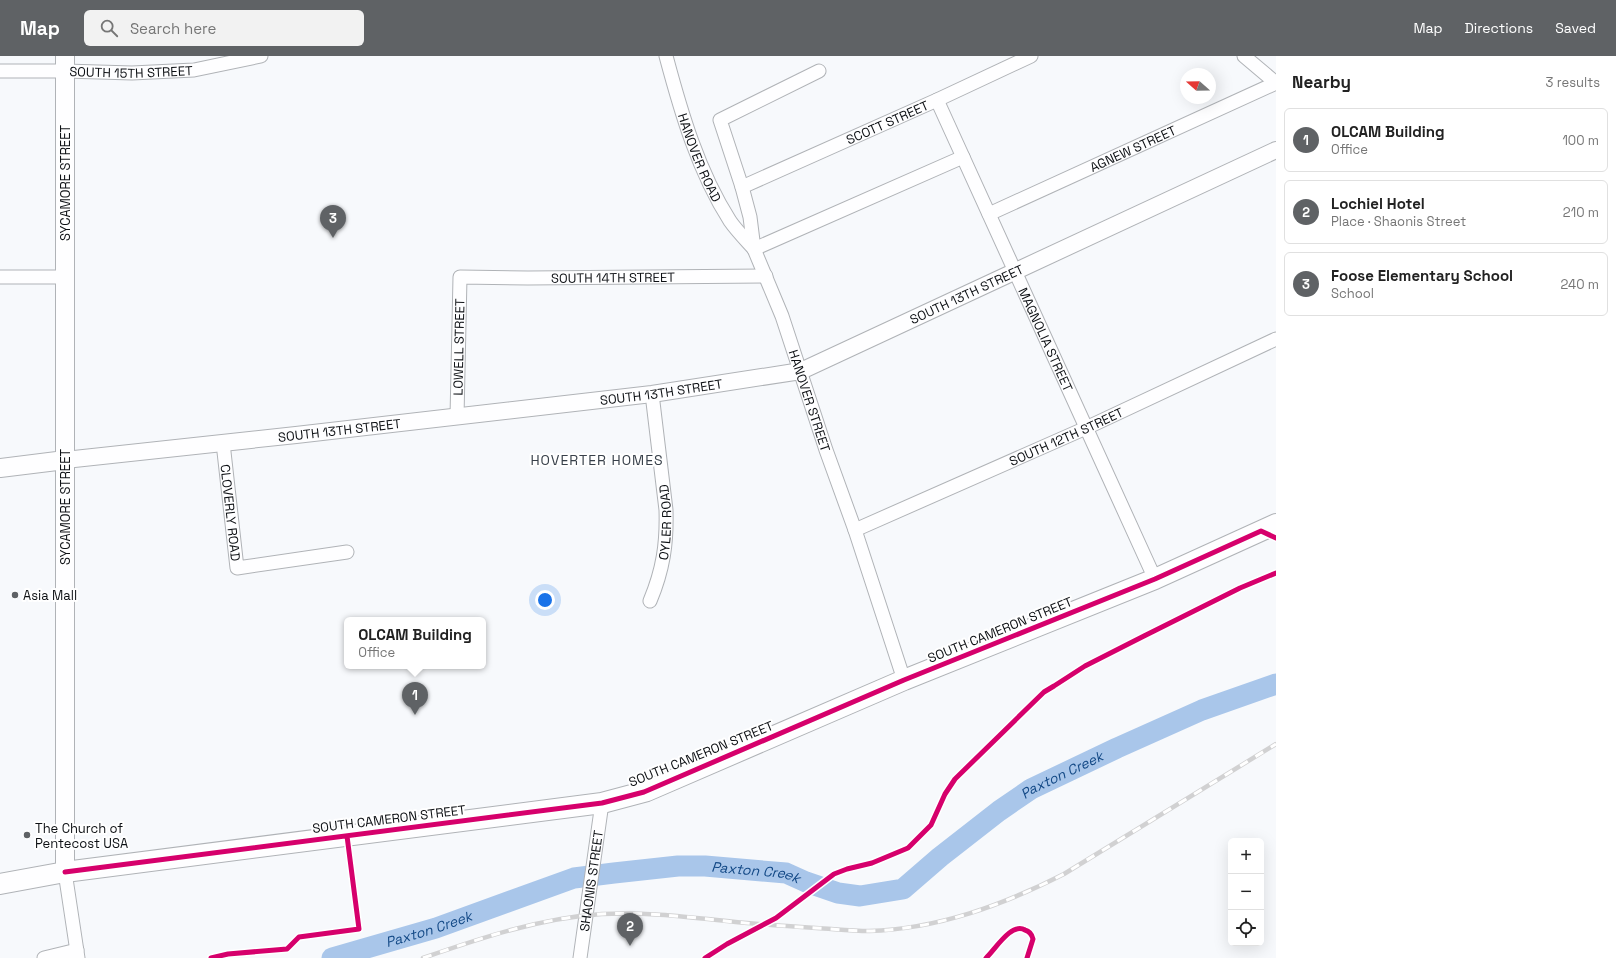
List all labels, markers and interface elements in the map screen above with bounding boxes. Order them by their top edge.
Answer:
search box [84,10,364,46]
text: Map [20,16,60,41]
icon: search [98,17,120,39]
text: Search here [130,19,216,38]
text: Map [1413,19,1443,37]
text: Directions [1465,19,1533,37]
text: Saved [1555,19,1596,37]
street label: SOUTH 15TH STREET [69,62,193,82]
north arrow [1180,68,1216,104]
text: Nearby [1292,71,1351,93]
text: 3 results [1546,74,1600,91]
street label: SCOTT STREET [843,96,931,148]
street label: HANOVER ROAD [674,111,726,205]
street label: AGNEW STREET [1087,121,1179,175]
text: OLCAM Building [1331,122,1445,141]
street label: SYCAMORE STREET [57,125,74,241]
text: 1 [1303,132,1309,149]
text: 100 m [1562,132,1599,149]
text: Office [1331,141,1368,158]
text: Lochiel Hotel [1331,194,1425,213]
text: 2 [1302,204,1310,221]
text: 210 m [1563,204,1599,221]
pin: 3 [320,205,346,238]
text: Place · Shaonis Street [1331,213,1466,230]
street label: SOUTH 13TH STREET [907,260,1026,328]
text: Foose Elementary School [1331,266,1513,285]
street label: SOUTH 14TH STREET [551,268,675,286]
text: 3 [1302,276,1310,293]
text: 240 m [1561,276,1599,293]
street label: MAGNOLIA STREET [1015,285,1077,394]
text: School [1331,285,1374,302]
street label: LOWELL STREET [449,298,468,396]
street label: HANOVER STREET [785,347,835,454]
street label: SOUTH 13TH STREET [599,375,724,408]
street label: SOUTH 12TH STREET [1006,403,1126,469]
street label: SOUTH 13TH STREET [277,414,402,445]
street label: SYCAMORE STREET [57,449,74,565]
district label: HOVERTER HOMES [530,451,664,469]
street label: CLOVERLY ROAD [217,463,245,562]
street label: OYLER ROAD [654,483,675,561]
place label: Asia Mall [23,587,77,604]
marker: Asia Mall [10,590,20,600]
your location [535,590,555,610]
street label: SOUTH CAMERON STREET [925,593,1075,667]
popup [344,617,486,669]
text: OLCAM Building [358,625,472,644]
text: Office [358,644,395,661]
pin: 1 [402,682,428,715]
street label: SOUTH CAMERON STREET [626,717,776,791]
water label: Paxton Creek [1017,746,1107,803]
street label: SOUTH CAMERON STREET [311,801,467,837]
place label: The Church of Pentecost USA [35,820,128,852]
street label: SHAONIS STREET [575,829,607,933]
marker: The Church of Pentecost USA [22,830,32,840]
map controls [1228,838,1264,946]
button: + [1228,838,1264,874]
water label: Paxton Creek [711,858,805,888]
button: − [1228,874,1264,910]
water label: Paxton Creek [383,906,476,951]
button: locate [1228,910,1264,946]
pin: 2 [617,913,643,946]

